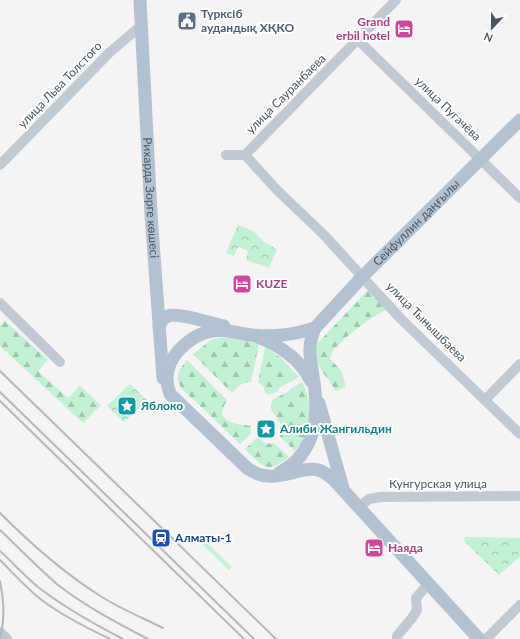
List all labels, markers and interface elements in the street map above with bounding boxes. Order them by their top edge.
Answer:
place label: Түрксіб аудандық ХҚКО [201,6,295,35]
north arrow [472,8,512,48]
public building icon: Түрксіб аудандық ХҚКО [176,10,198,32]
place label: Grand erbil hotel [336,14,390,43]
hotel icon: Grand erbil hotel [393,18,415,40]
text: N [482,30,494,45]
street label: улица Льва Толстого [15,38,105,131]
street label: улица Сауранбаева [243,51,329,137]
street label: улица Пугачёва [412,73,485,144]
street label: Рихарда Зорге көшесі [140,137,162,259]
street label: Сейфуллин даңғылы [369,176,463,269]
hotel icon: KUZE [231,273,253,295]
place label: KUZE [256,276,287,291]
street label: улица Тынышбаева [383,279,469,365]
place icon: Яблоко [116,395,138,417]
place label: Яблоко [140,398,183,413]
place icon: Алиби Жангильдин [255,418,277,440]
place label: Алиби Жангильдин [279,421,392,436]
street label: Кунгурская улица [389,476,487,491]
station icon: Алматы-1 [150,527,172,549]
place label: Алматы-1 [174,530,232,545]
hotel icon: Наяда [363,537,385,559]
place label: Наяда [388,540,423,555]

